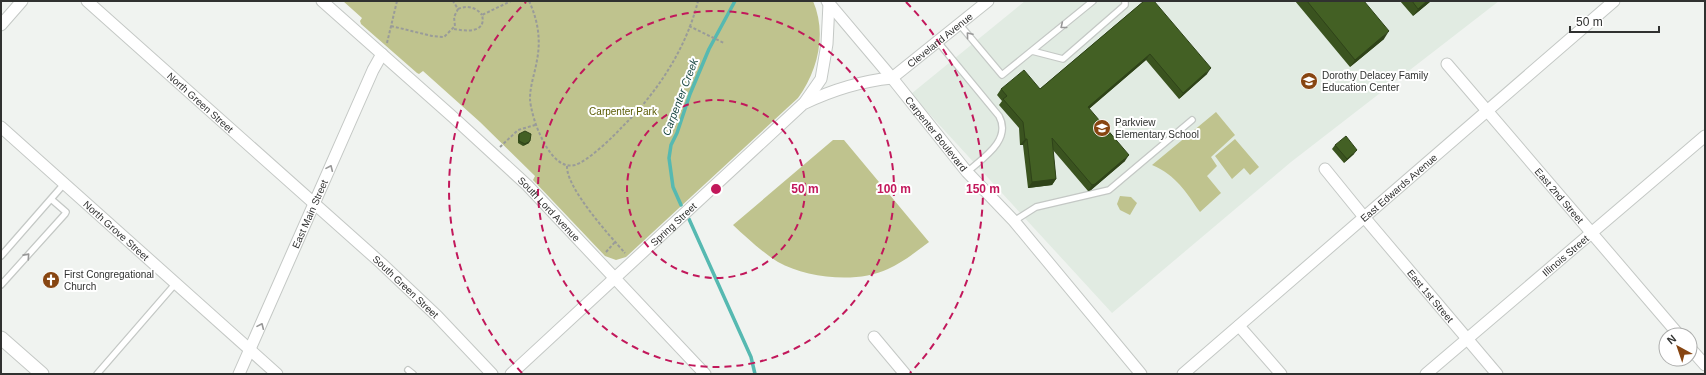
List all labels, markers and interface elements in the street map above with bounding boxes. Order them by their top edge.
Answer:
scale bar [1570,8,1659,34]
street label: Cleveland Avenue [905,10,975,69]
text: 50 m [1576,15,1603,29]
one-way arrow [1060,21,1067,28]
one-way arrow [966,33,973,40]
water label: Carpenter Creek [660,56,700,137]
street label: North Green Street [165,70,236,135]
place label: Dorothy Delacey Family Education Center [1322,70,1428,93]
school or university icon: Dorothy Delacey Family Education Center [1299,71,1319,91]
street label: Carpenter Boulevard [903,94,970,173]
park label: Carpenter Park [589,106,658,117]
place label: Parkview Elementary School [1115,117,1199,140]
school or university icon: Parkview Elementary School [1092,118,1112,138]
street label: East Edwards Avenue [1358,151,1439,224]
one-way arrow [325,165,333,172]
street label: East 2nd Street [1533,166,1586,225]
street label: South Lord Avenue [516,174,583,244]
street label: East Main Street [290,178,330,250]
centre of rings [709,182,723,196]
text: 50 m [791,182,819,196]
text: 100 m [877,182,911,196]
text: 150 m [966,182,1000,196]
street label: North Grove Street [82,198,152,263]
street label: Spring Street [648,200,699,248]
street label: Illinois Street [1540,232,1591,278]
one-way arrow [22,253,30,261]
street label: South Green Street [371,253,441,320]
street label: East 1st Street [1405,267,1456,324]
place label: First Congregational Church [64,269,154,292]
church icon: First Congregational Church [41,270,61,290]
one-way arrow [256,322,264,330]
north arrow [1658,327,1698,367]
text: N [1665,332,1679,346]

